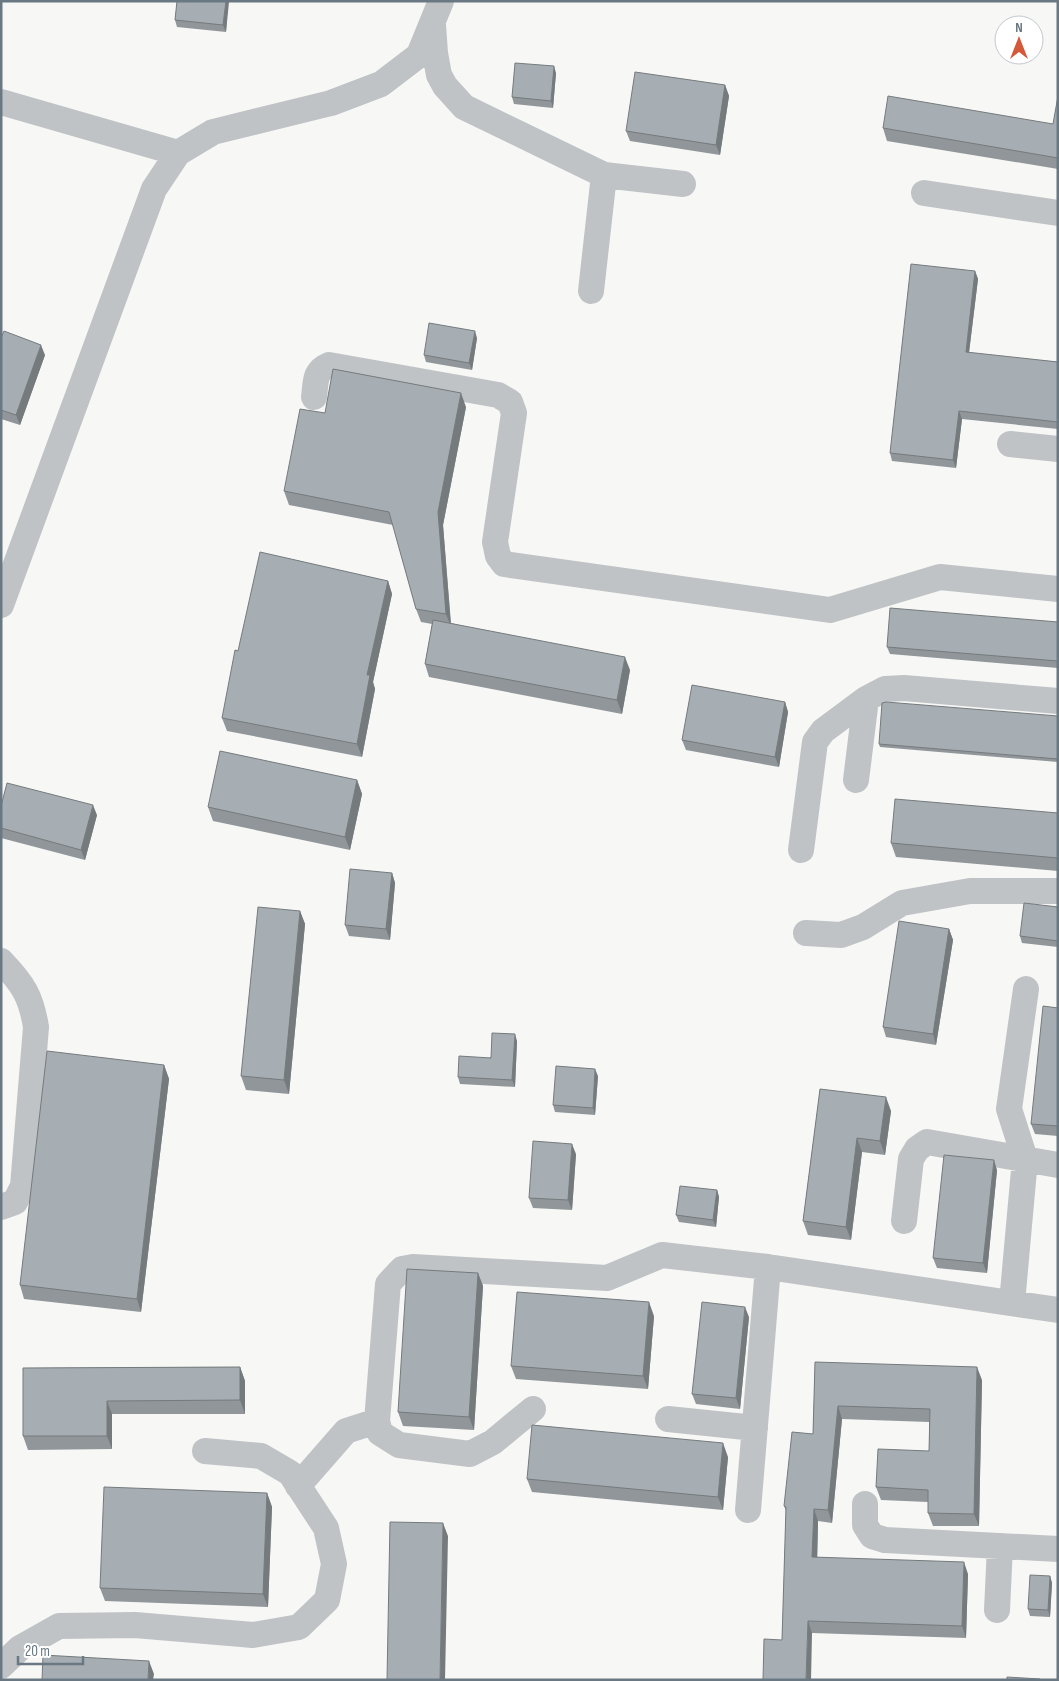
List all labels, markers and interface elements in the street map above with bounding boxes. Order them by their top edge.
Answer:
north arrow [994,15,1044,65]
text: N [1015,19,1023,36]
scale bar [18,1634,82,1666]
text: 20 m [25,1642,50,1661]

